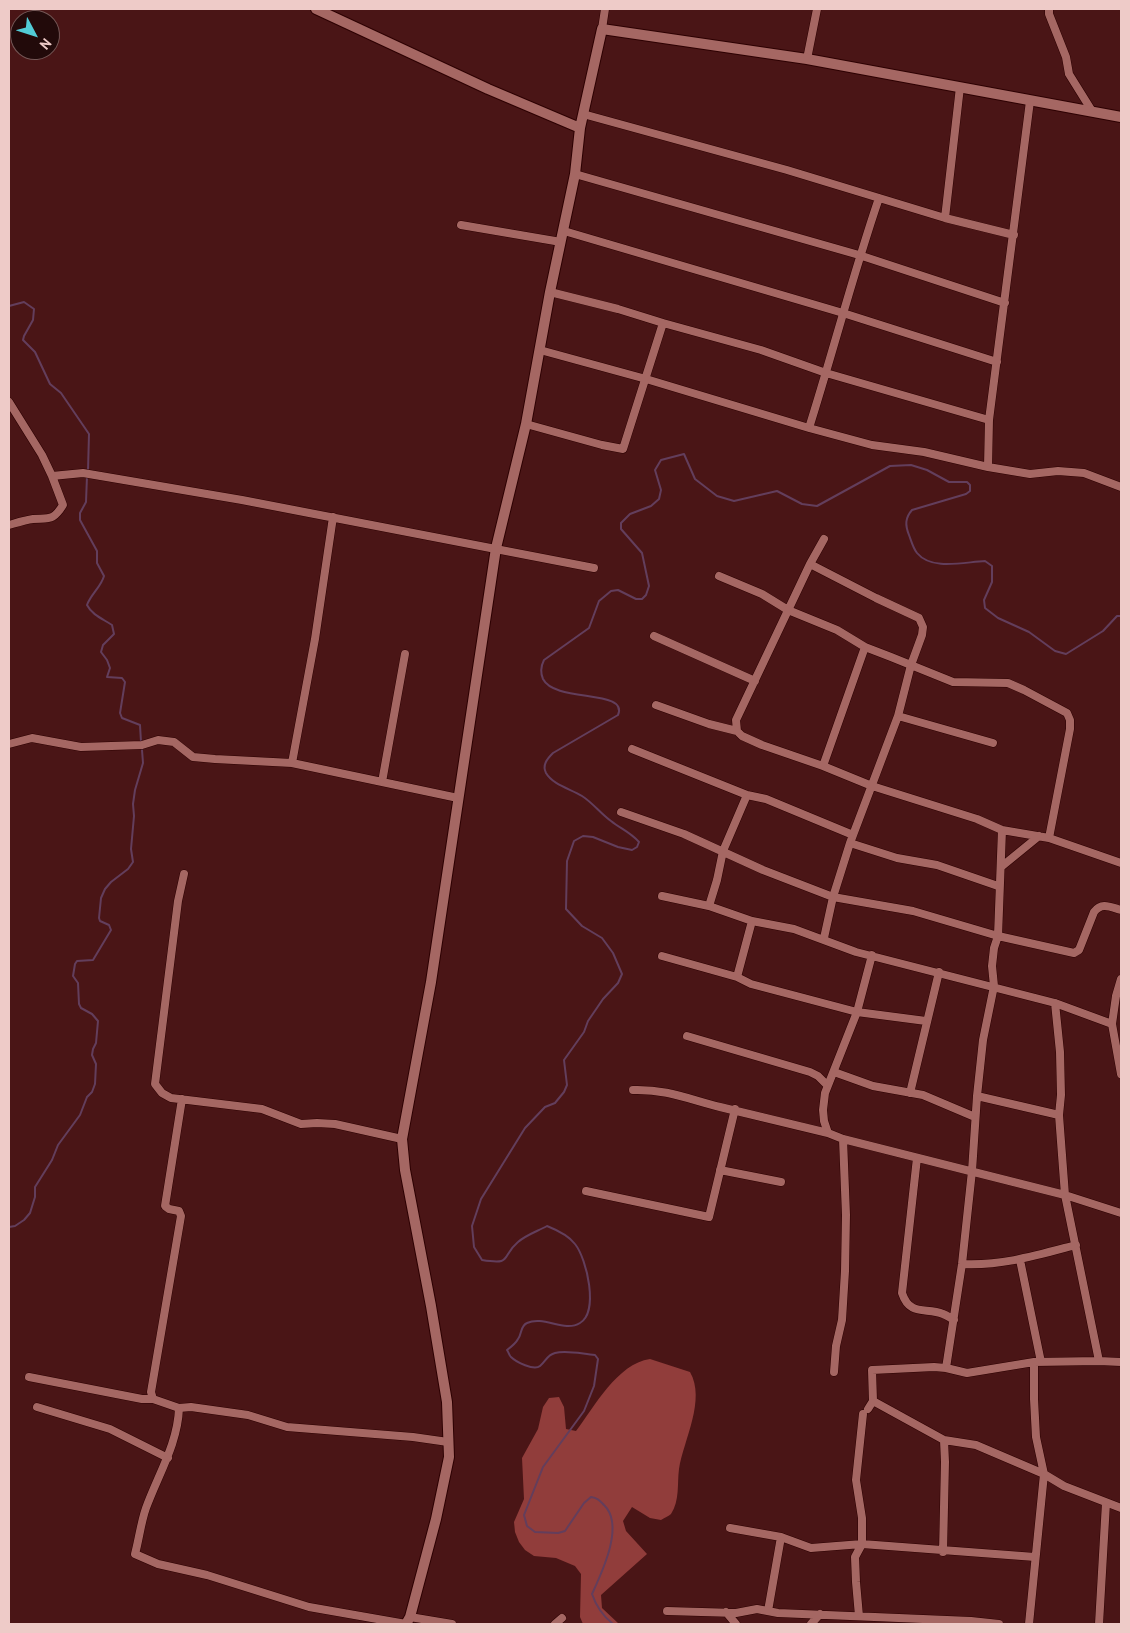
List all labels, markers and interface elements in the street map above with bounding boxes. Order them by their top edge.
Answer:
north arrow [10,10,60,60]
text: N [36,35,56,53]

